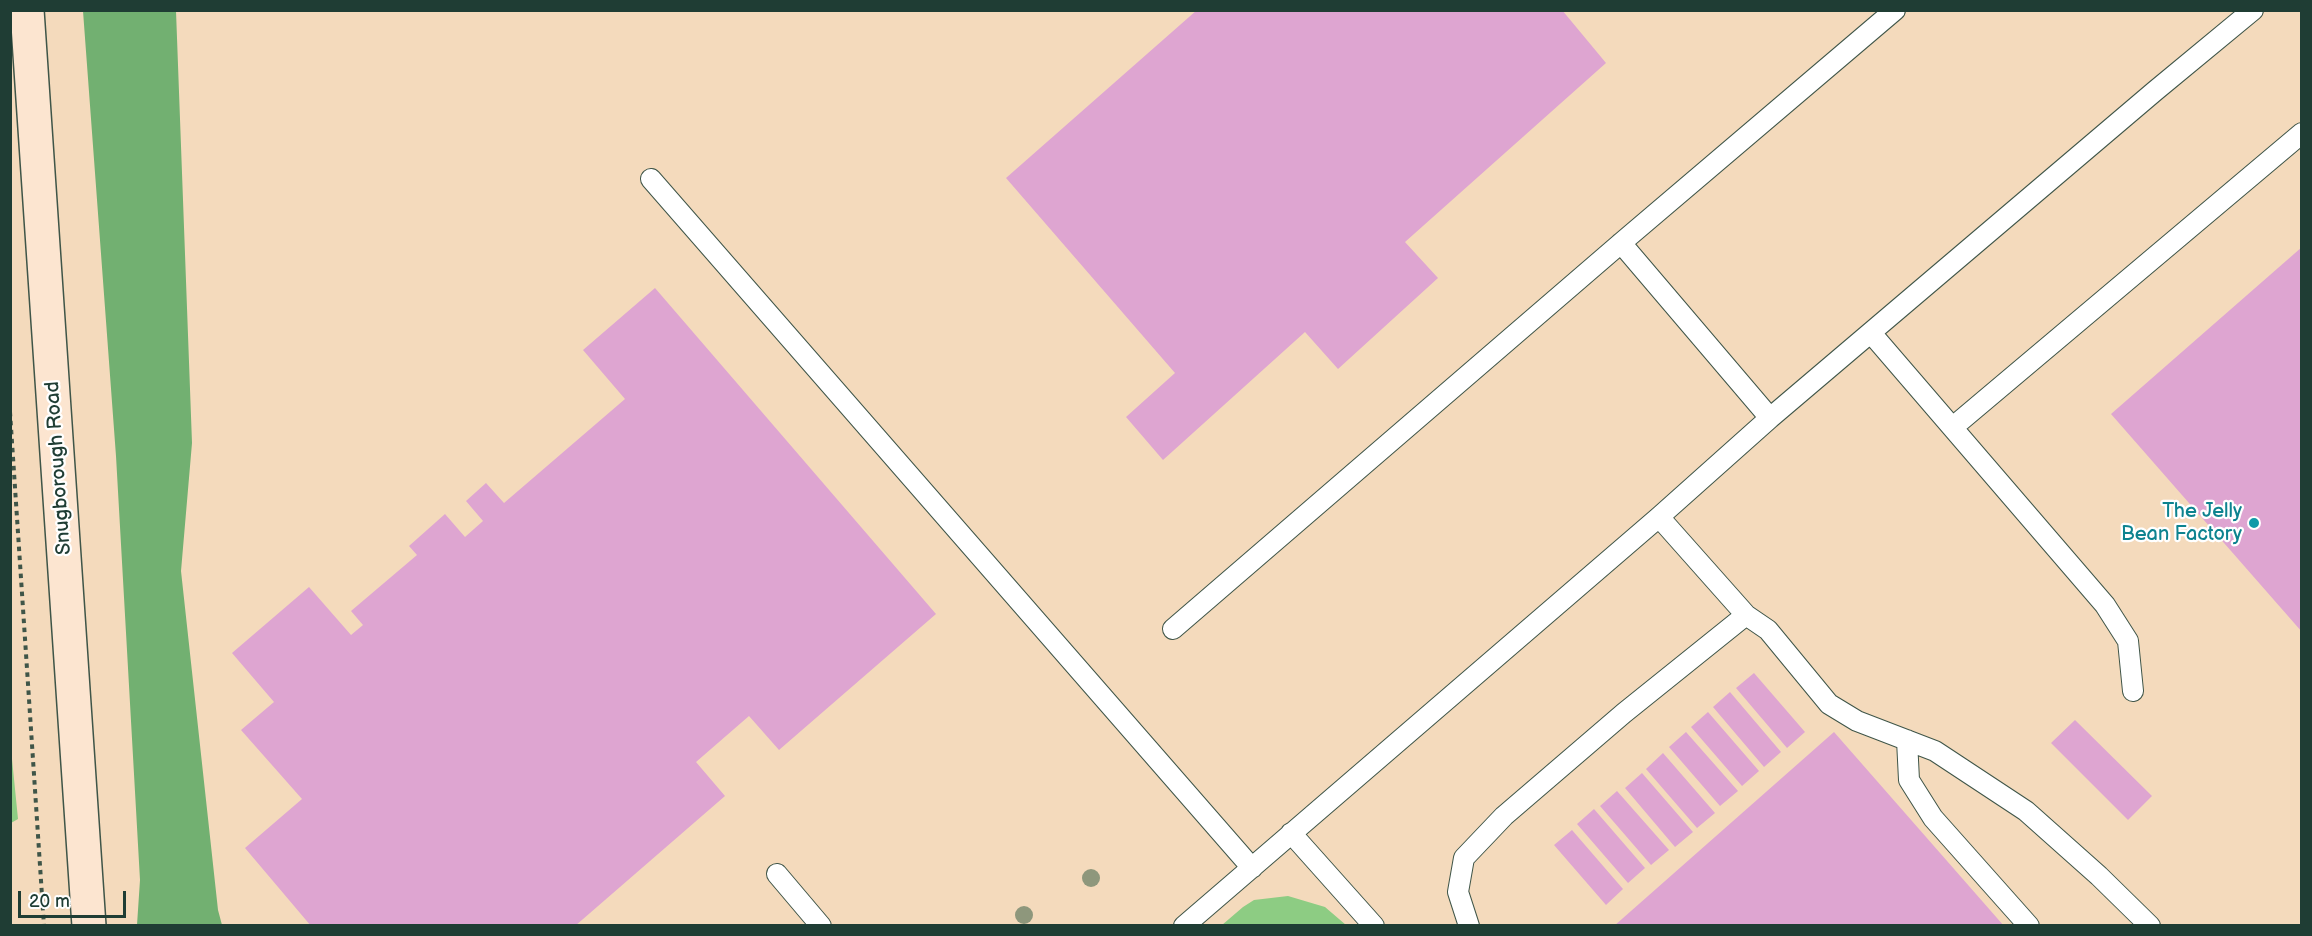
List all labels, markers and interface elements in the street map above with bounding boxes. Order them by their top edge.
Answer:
street label: Snugborough Road [41,380,77,556]
place label: The Jelly Bean Factory [2121,500,2242,547]
marker: The Jelly Bean Factory [2247,516,2261,530]
scale bar [21,879,129,917]
text: 20 m [29,891,70,912]

